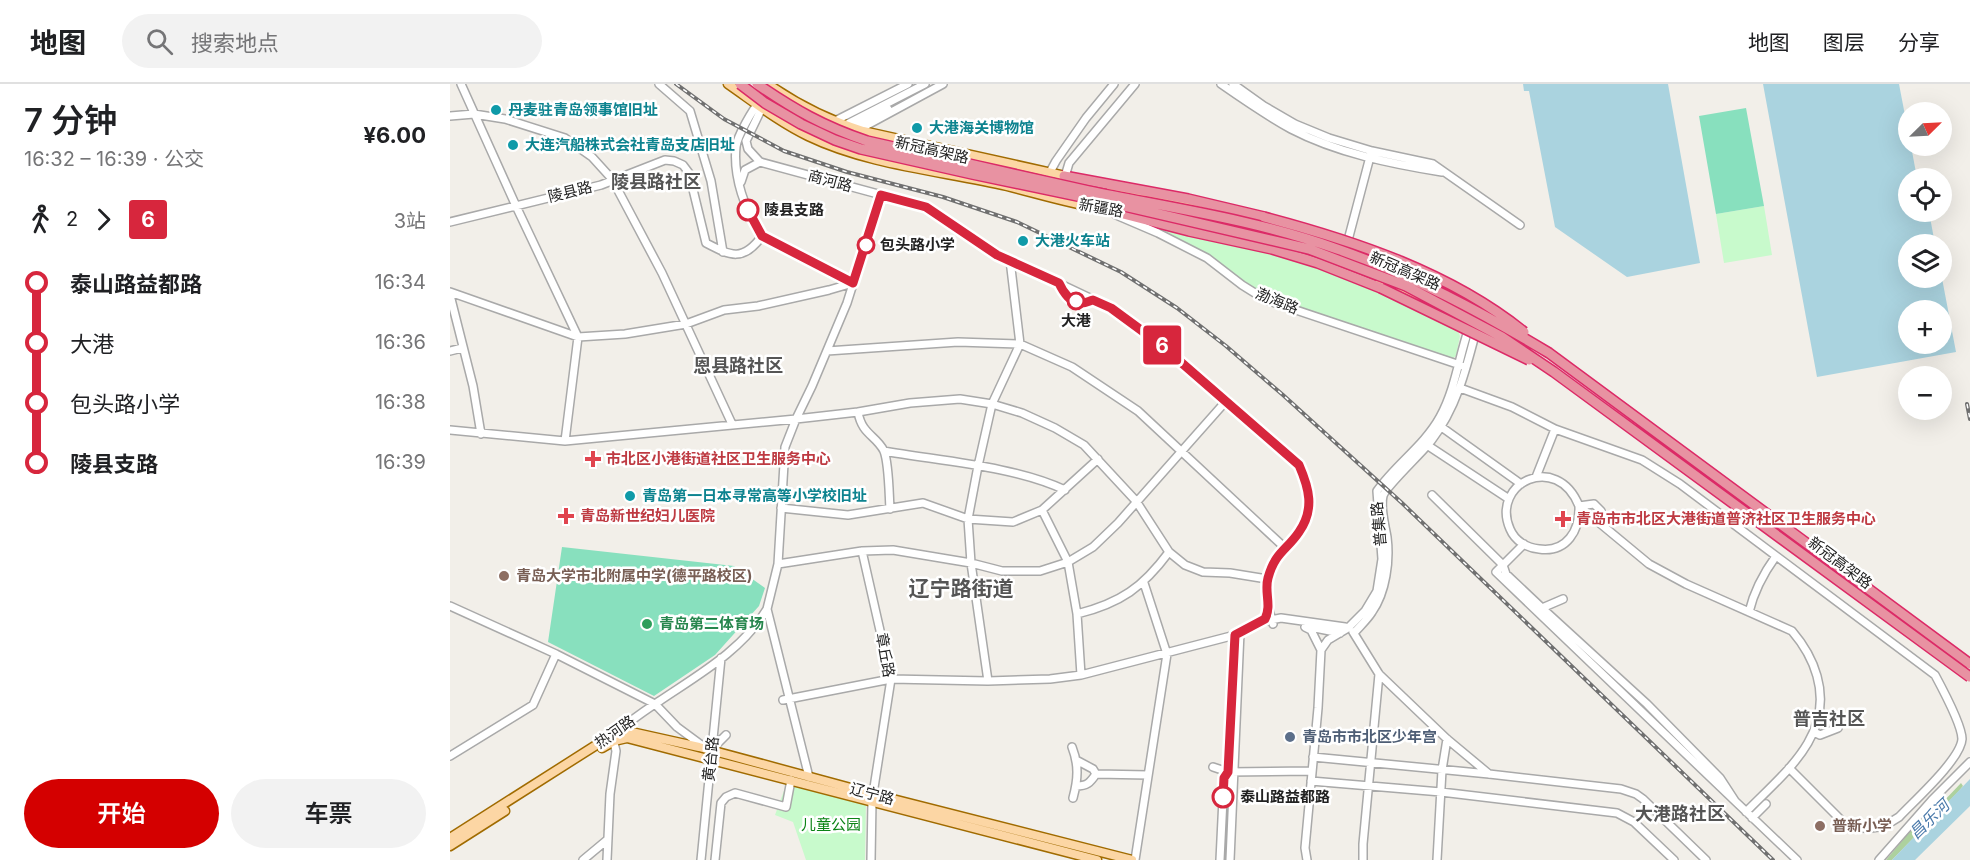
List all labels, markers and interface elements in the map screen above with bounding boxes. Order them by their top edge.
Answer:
search box [122,14,542,68]
icon: search [143,25,176,58]
text: 地图 [30,26,86,60]
text: 搜索地点 [191,30,279,56]
text: 地图 [1748,30,1790,55]
text: 图层 [1823,30,1865,55]
text: 分享 [1898,30,1940,55]
text: 7 分钟 [24,100,117,140]
place label: 丹麦驻青岛领事馆旧址 [508,100,658,119]
north arrow [1898,102,1952,156]
map controls [1898,102,1952,420]
marker: 丹麦驻青岛领事馆旧址 [489,103,503,117]
place label: 大港海关博物馆 [929,118,1034,137]
marker: 大港海关博物馆 [910,121,924,135]
text: ¥6.00 [363,122,426,148]
street label: 新冠高架路 [893,132,971,167]
place label: 大连汽船株式会社青岛支店旧址 [525,135,735,154]
marker: 大连汽船株式会社青岛支店旧址 [506,138,520,152]
text: 16:32 – 16:39 · 公交 [24,147,204,171]
street label: 商河路 [806,166,854,196]
button: locate [1898,168,1952,222]
district label: 陵县路社区 [611,171,701,192]
street label: 陵县路 [546,177,594,206]
street label: 新疆路 [1077,194,1125,221]
marker: 陵县支路 [737,199,759,221]
place label: 陵县支路 [764,200,824,219]
icon: walk [24,203,57,236]
icon: forward [87,203,120,236]
text: 2 [66,207,78,231]
text: 6 [141,207,155,232]
text: 3站 [394,209,426,233]
place label: 大港火车站 [1035,231,1110,250]
marker: 大港火车站 [1016,234,1030,248]
button: layers [1898,234,1952,288]
place label: 包头路小学 [880,235,955,254]
marker: 包头路小学 [857,236,875,254]
street label: 新冠高架路 [1367,247,1443,294]
text: 16:34 [374,270,426,294]
text: 泰山路益都路 [70,271,202,297]
street label: 渤海路 [1253,283,1302,318]
marker: 大港 [1067,292,1085,310]
button: + [1898,300,1952,354]
place label: 大港 [1061,311,1091,330]
line badge: 6 [1142,326,1182,364]
text: 16:36 [375,330,426,354]
text: 大港 [70,331,114,357]
text: 6 [1155,333,1169,358]
district label: 恩县路社区 [693,355,783,376]
button: − [1898,366,1952,420]
text: 16:38 [375,390,426,414]
text: 包头路小学 [70,391,180,417]
place label: 市北区小港街道社区卫生服务中心 [606,449,831,468]
text: 16:39 [375,450,426,474]
marker: 市北区小港街道社区卫生服务中心 [584,450,602,468]
text: 陵县支路 [70,451,158,477]
place label: 青岛第一日本寻常高等小学校旧址 [642,486,867,505]
marker: 青岛第一日本寻常高等小学校旧址 [623,489,637,503]
street label: 普集路 [1367,501,1390,547]
place label: 青岛新世纪妇儿医院 [580,506,715,525]
marker: 青岛新世纪妇儿医院 [557,507,575,525]
place label: 青岛市市北区大港街道普济社区卫生服务中心 [1576,509,1876,528]
marker: 青岛市市北区大港街道普济社区卫生服务中心 [1554,510,1572,528]
street label: 新冠高架路 [1805,532,1876,593]
place label: 青岛大学市北附属中学(德平路校区) [516,566,752,585]
marker: 青岛大学市北附属中学(德平路校区) [497,569,511,583]
district label: 辽宁路街道 [909,576,1014,601]
place label: 青岛第二体育场 [659,614,764,633]
marker: 青岛第二体育场 [640,617,654,631]
street label: 章丘路 [872,631,899,679]
district label: 普吉社区 [1793,708,1865,729]
street label: 热河路 [591,711,639,752]
place label: 青岛市市北区少年宫 [1302,727,1437,746]
marker: 青岛市市北区少年宫 [1283,730,1297,744]
street label: 黄台路 [699,736,722,782]
button: 开始 [24,779,219,848]
button: 车票 [231,779,426,848]
street label: 辽宁路 [848,779,896,809]
marker: 泰山路益都路 [1212,786,1234,808]
place label: 泰山路益都路 [1240,787,1330,806]
water label: 昌乐河 [1905,793,1955,843]
district label: 大港路社区 [1635,803,1725,824]
park label: 儿童公园 [801,815,861,834]
place label: 普新小学 [1832,816,1892,835]
marker: 普新小学 [1813,819,1827,833]

